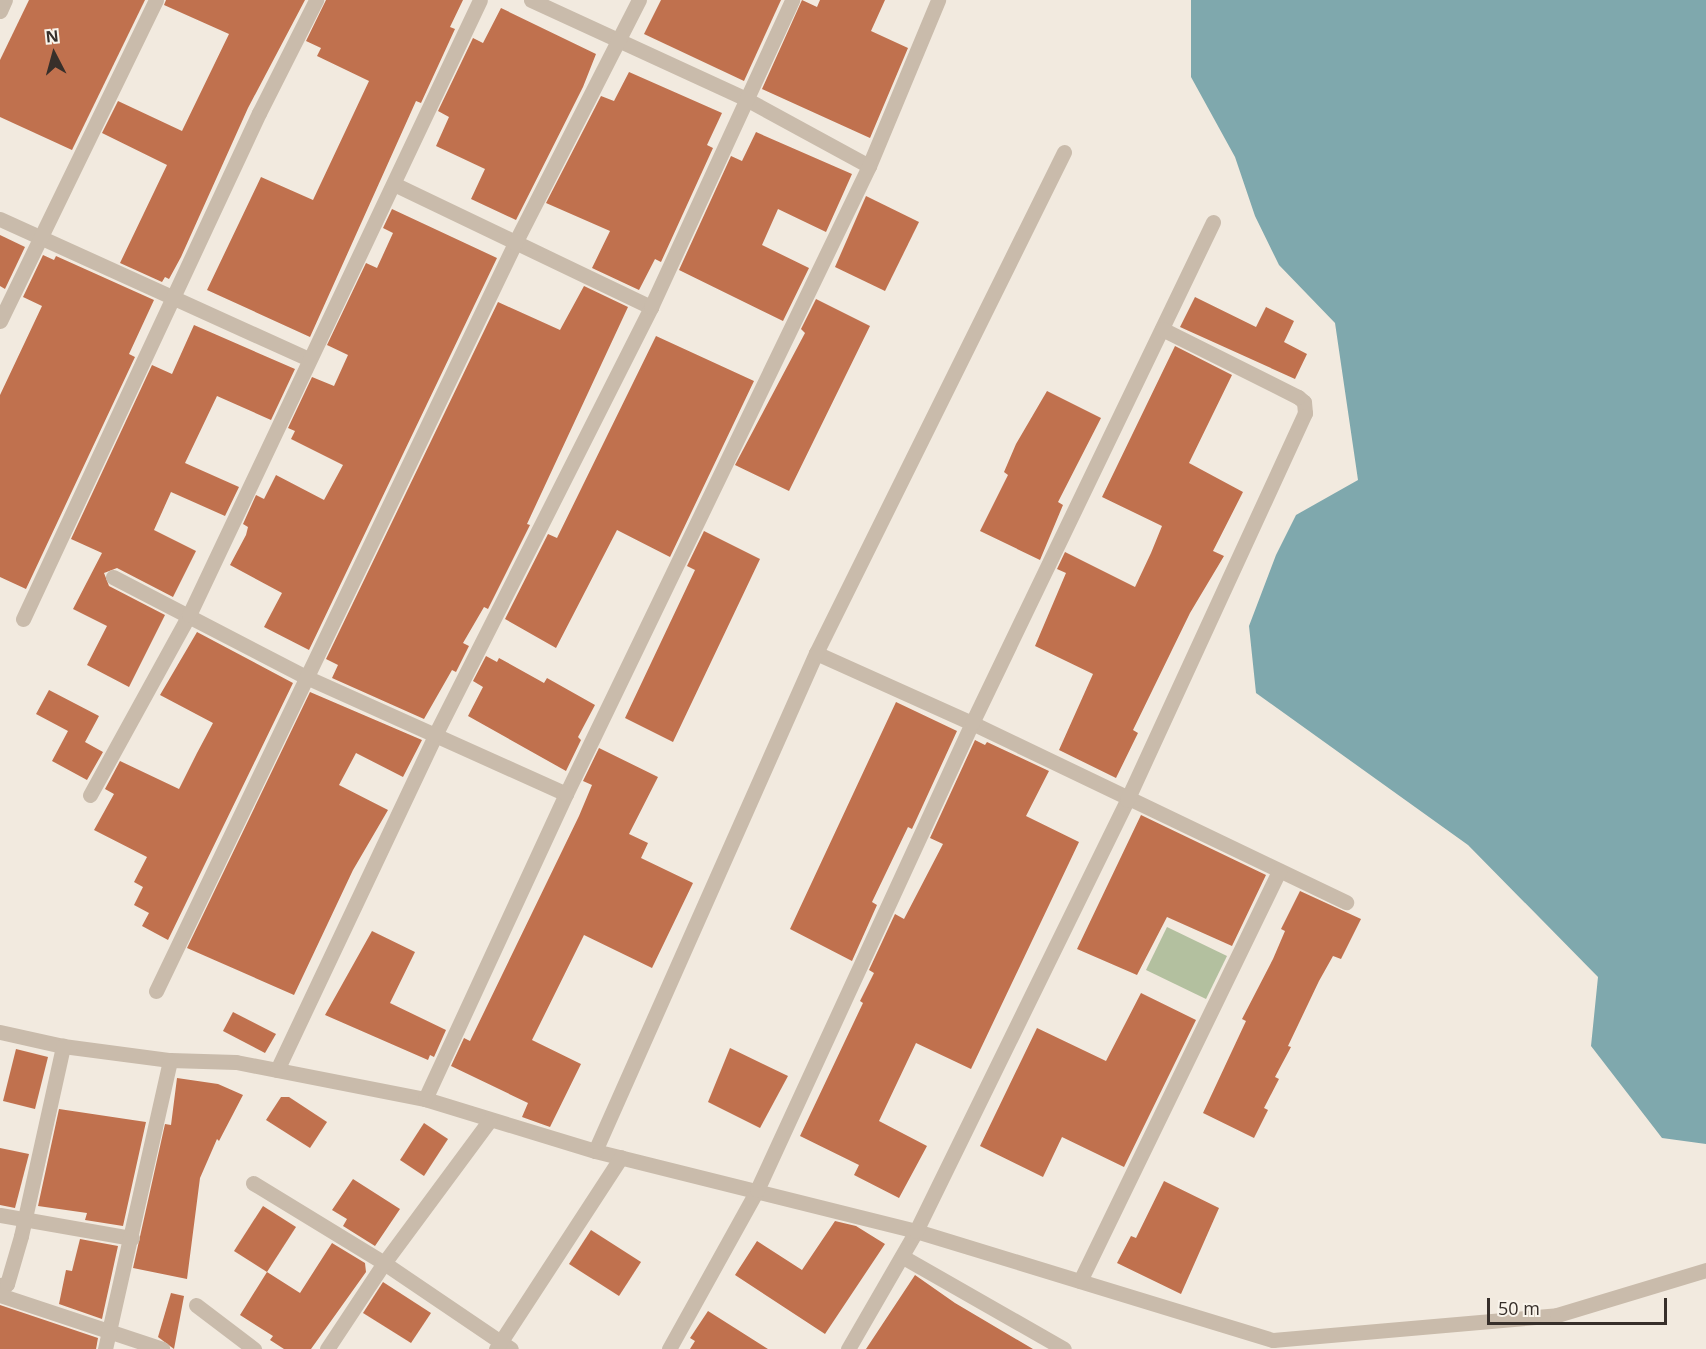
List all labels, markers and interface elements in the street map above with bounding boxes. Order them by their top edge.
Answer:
north arrow [24,24,84,84]
text: N [44,24,60,48]
scale bar [1490,1286,1670,1324]
text: 50 m [1498,1296,1540,1320]

